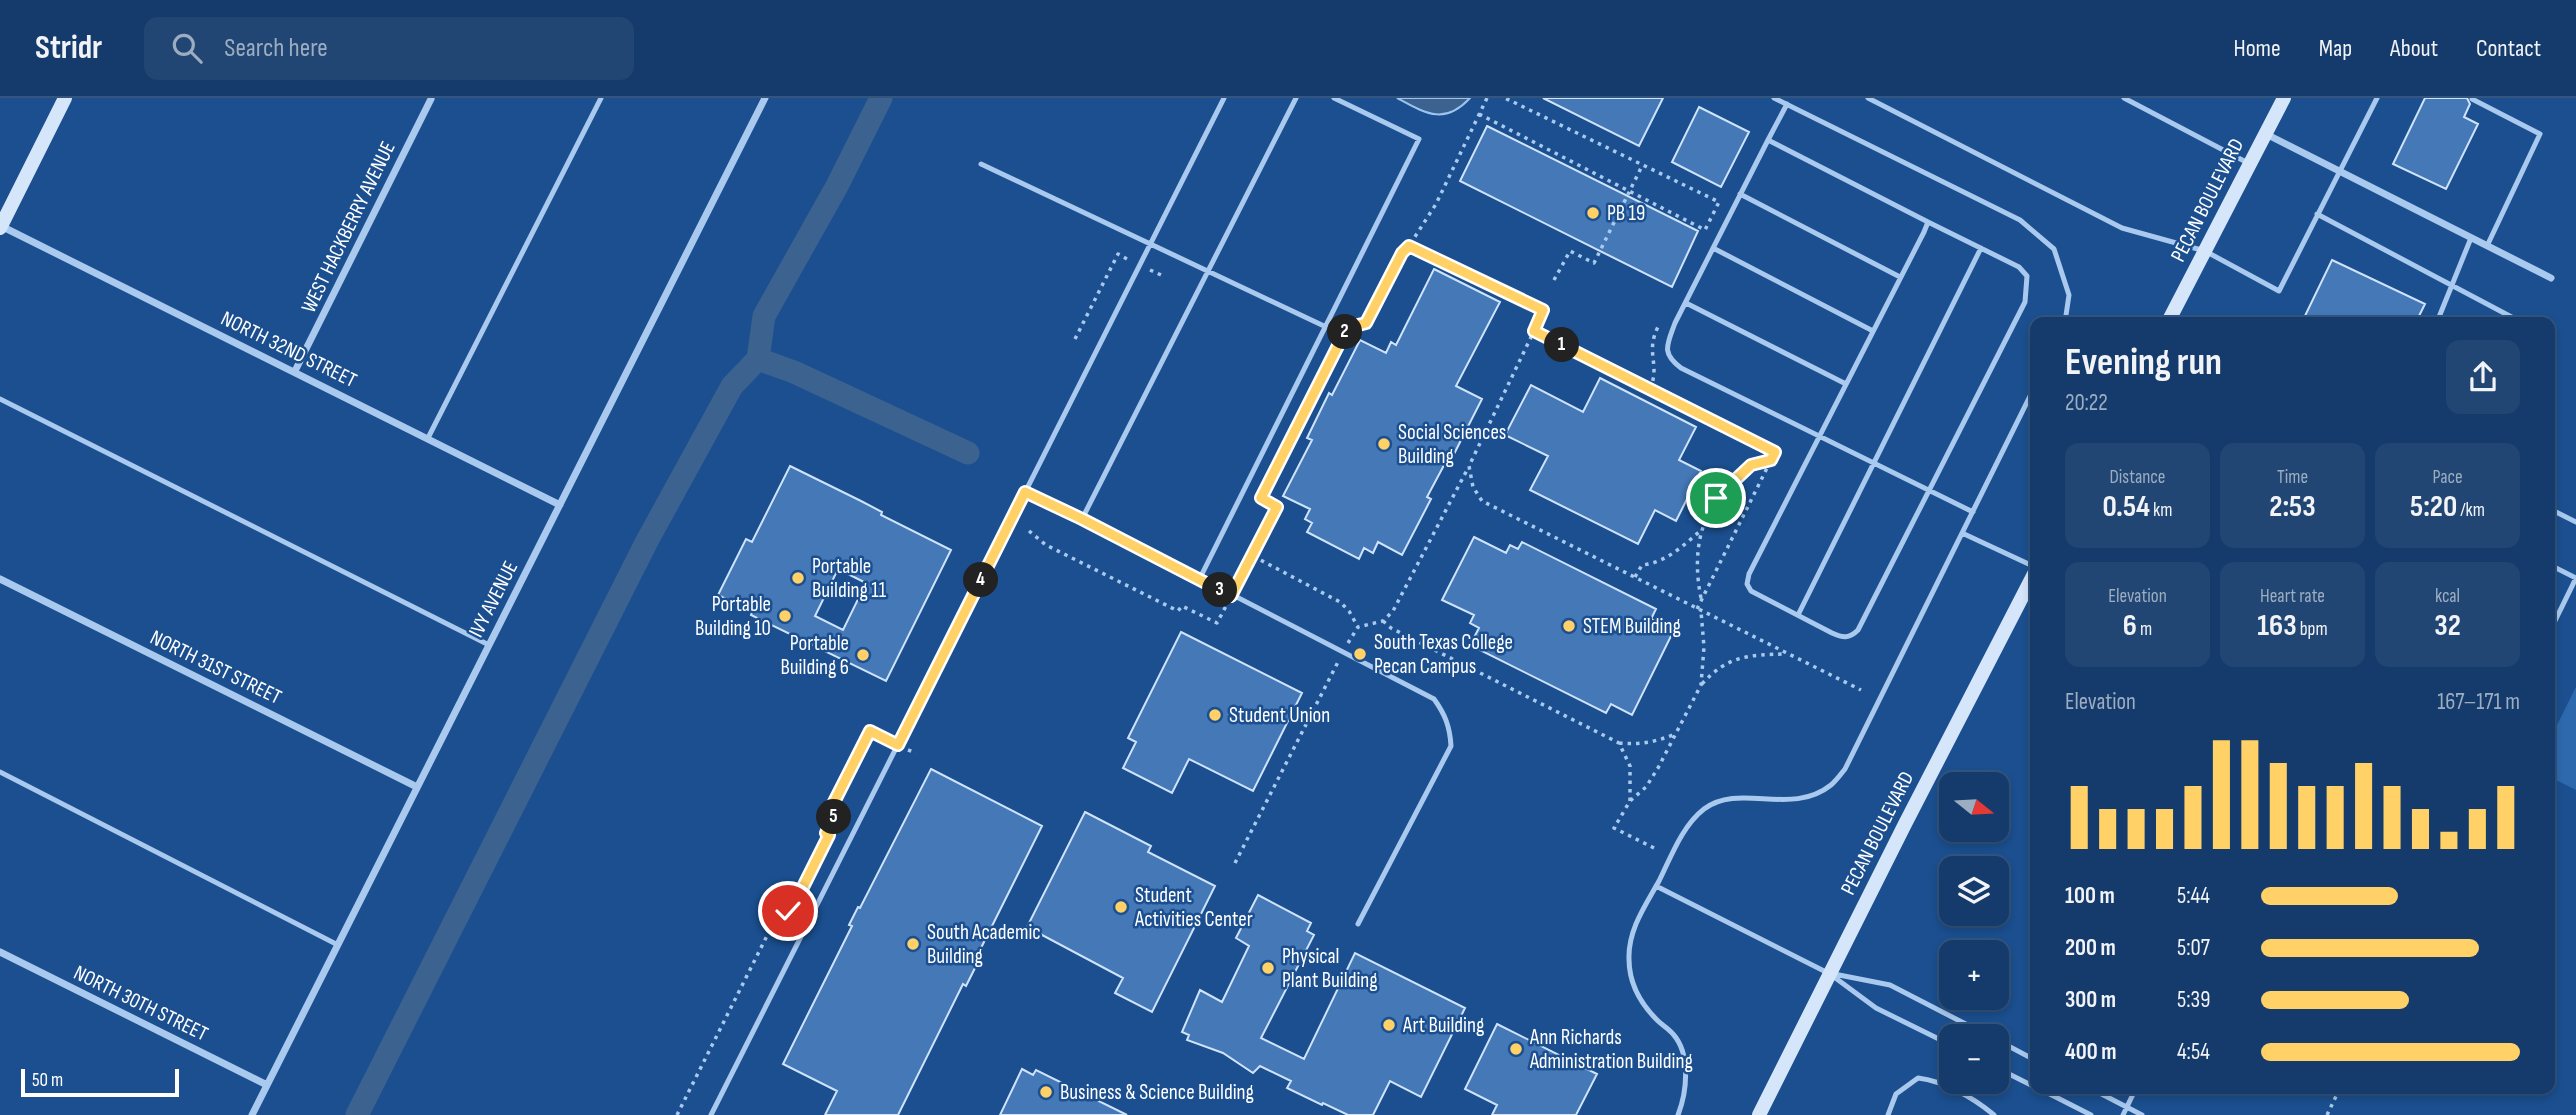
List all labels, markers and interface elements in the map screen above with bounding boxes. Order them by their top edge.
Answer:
search box [144,17,634,80]
text: Stridr [35,28,102,68]
icon: search [168,29,206,67]
text: Search here [224,33,328,64]
text: Home [2233,34,2281,63]
text: Map [2319,34,2352,63]
text: About [2390,34,2438,63]
text: Contact [2476,34,2541,63]
street label: PECAN BOULEVARD [2166,134,2249,266]
street label: WEST HACKBERRY AVENUE [296,137,401,317]
place label: PB 19 [1607,201,1645,226]
marker: PB 19 [1585,205,1601,221]
street label: NORTH 32ND STREET [217,306,361,393]
pin: 2 [1328,314,1362,350]
text: 2 [1340,320,1349,343]
pin: 1 [1544,328,1580,362]
text: 1 [1558,333,1565,356]
text: Evening run [2065,340,2222,385]
button: share [2446,340,2520,414]
text: 20:22 [2065,389,2108,417]
place label: Social Sciences Building [1398,420,1506,469]
marker: Social Sciences Building [1376,436,1392,452]
text: Distance [2109,466,2166,489]
text: Time [2277,466,2308,489]
text: Pace [2432,466,2463,489]
pin [1686,468,1746,528]
icon: arrive [1697,479,1735,517]
text: 0.54 [2102,489,2150,525]
text: 2:53 [2269,489,2316,525]
text: 5:20 [2410,489,2457,525]
text: km [2150,499,2173,522]
text: /km [2457,499,2485,522]
place label: Portable Building 11 [812,554,887,603]
street label: IVY AVENUE [464,557,523,641]
pin: 4 [964,562,998,598]
text: 4 [976,568,985,591]
marker: Portable Building 11 [790,570,806,586]
pin: 3 [1202,573,1238,608]
text: 3 [1215,578,1224,601]
text: Elevation [2108,585,2167,608]
text: Heart rate [2260,585,2325,608]
text: kcal [2435,585,2460,608]
place label: Portable Building 10 [695,592,771,641]
marker: Portable Building 10 [777,608,793,624]
text: 6 [2123,608,2137,644]
text: 163 [2257,608,2297,644]
text: 32 [2434,608,2461,644]
place label: STEM Building [1583,614,1681,639]
marker: STEM Building [1561,618,1577,634]
text: m [2137,618,2152,641]
text: bpm [2297,618,2328,641]
street label: NORTH 31ST STREET [146,625,286,710]
place label: South Texas College Pecan Campus [1374,630,1513,679]
place label: Portable Building 6 [780,631,849,680]
marker: South Texas College Pecan Campus [1352,646,1368,662]
marker: Portable Building 6 [855,647,871,663]
text: Elevation [2065,688,2136,716]
text: 167–171 m [2437,688,2520,716]
place label: Student Union [1229,703,1330,728]
marker: Student Union [1207,707,1223,723]
street label: PECAN BOULEVARD [1836,767,1919,899]
north arrow [1939,772,2009,842]
map controls [1939,772,2009,1094]
pin: 5 [816,800,852,834]
text: 5 [829,805,838,828]
button: layers [1939,856,2009,926]
pin [758,881,818,941]
text: 100 m [2065,882,2115,910]
text: 5:44 [2177,882,2210,910]
place label: Student Activities Center [1134,883,1253,932]
icon: check [769,892,807,930]
marker: Student Activities Center [1113,899,1129,915]
place label: South Academic Building [927,920,1041,969]
text: 200 m [2065,934,2116,962]
text: 5:07 [2177,934,2210,962]
marker: South Academic Building [905,936,921,952]
button: + [1939,940,2009,1010]
place label: Physical Plant Building [1282,944,1378,993]
street label: NORTH 30TH STREET [70,960,212,1047]
marker: Physical Plant Building [1260,960,1276,976]
text: 300 m [2065,986,2116,1014]
text: 5:39 [2177,986,2210,1014]
place label: Art Building [1402,1013,1484,1038]
marker: Art Building [1381,1017,1397,1033]
button: − [1939,1024,2009,1094]
place label: Ann Richards Administration Building [1529,1025,1693,1074]
text: 400 m [2065,1038,2116,1066]
text: 4:54 [2177,1038,2210,1066]
marker: Ann Richards Administration Building [1508,1041,1524,1057]
scale bar [21,1066,178,1098]
text: 50 m [32,1069,63,1092]
place label: Business & Science Building [1060,1080,1254,1105]
marker: Business & Science Building [1038,1084,1054,1100]

